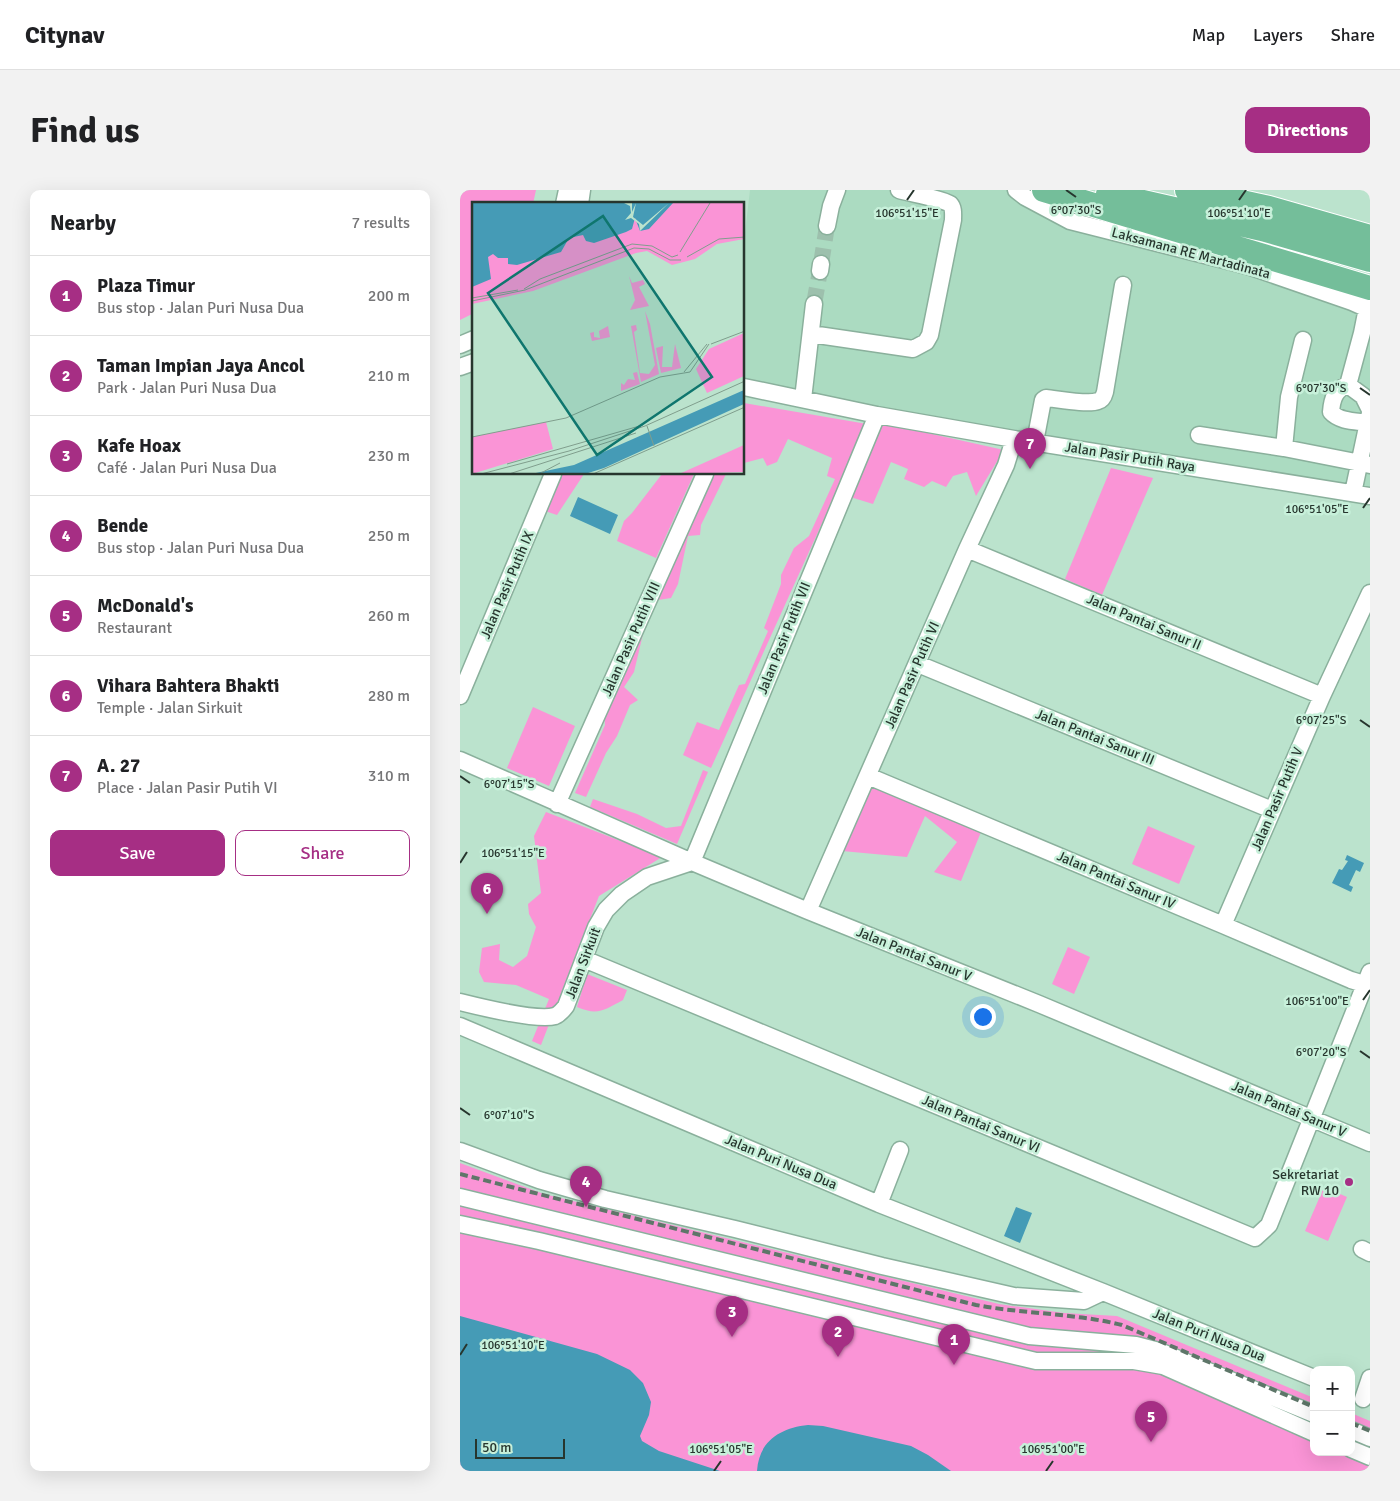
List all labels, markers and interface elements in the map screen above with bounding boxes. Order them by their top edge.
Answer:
text: Citynav [25,20,104,50]
text: Map [1192,24,1225,46]
text: Layers [1253,24,1303,46]
text: Share [1331,24,1375,46]
button: Directions [1245,107,1370,153]
text: Find us [30,109,140,152]
inset map [472,202,745,475]
text: 6°07'30"S [1051,203,1102,218]
text: 106°51'15"E [875,206,939,221]
text: 106°51'10"E [1207,206,1271,221]
text: Nearby [50,210,116,236]
text: 7 results [351,213,410,233]
street label: Laksamana RE Martadinata [1110,224,1272,282]
text: Plaza Timur [97,274,195,298]
text: 1 [62,286,70,306]
text: 200 m [368,286,410,306]
text: Bus stop · Jalan Puri Nusa Dua [97,298,304,318]
text: Taman Impian Jaya Ancol [97,354,305,378]
text: 2 [62,366,70,386]
text: 210 m [368,366,410,386]
text: Park · Jalan Puri Nusa Dua [97,378,277,398]
text: 6°07'30"S [1296,381,1347,396]
pin: 7 [1014,428,1046,469]
text: Kafe Hoax [97,434,181,458]
street label: Jalan Pasir Putih Raya [1064,438,1196,476]
text: 3 [62,446,70,466]
text: 230 m [368,446,410,466]
text: Café · Jalan Puri Nusa Dua [97,458,277,478]
text: 106°51'05"E [1285,502,1349,517]
text: Bende [97,514,148,538]
text: 4 [62,526,70,546]
text: 250 m [368,526,410,546]
street label: Jalan Pasir Putih IX [477,529,537,641]
text: Bus stop · Jalan Puri Nusa Dua [97,538,304,558]
street label: Jalan Pasir Putih VIII [598,579,664,699]
street label: Jalan Pasir Putih VII [754,580,814,696]
street label: Jalan Pantai Sanur II [1084,590,1204,654]
text: McDonald's [97,594,193,618]
text: 5 [62,606,70,626]
text: 260 m [368,606,410,626]
text: Restaurant [97,618,172,638]
street label: Jalan Pasir Putih VI [881,619,943,731]
text: Vihara Bahtera Bhakti [97,674,279,698]
text: 6 [62,686,70,706]
text: 280 m [368,686,410,706]
text: Temple · Jalan Sirkuit [97,698,243,718]
street label: Jalan Pantai Sanur III [1033,705,1157,769]
text: 6°07'25"S [1296,713,1347,728]
street label: Jalan Pasir Putih V [1248,745,1306,853]
text: A. 27 [97,754,140,778]
text: 7 [62,766,70,786]
text: 310 m [368,766,410,786]
text: 6°07'15"S [484,777,535,792]
text: Place · Jalan Pasir Putih VI [97,778,278,798]
button: Save [50,830,225,876]
button: Share [235,830,410,876]
text: 106°51'15"E [481,846,545,861]
street label: Jalan Pantai Sanur IV [1054,847,1178,913]
pin: 6 [471,873,503,914]
street label: Jalan Pantai Sanur V [854,923,974,985]
street label: Jalan Sirkuit [562,925,604,1001]
text: 106°51'00"E [1285,994,1349,1009]
your location [970,1004,996,1030]
text: 6°07'20"S [1296,1045,1347,1060]
street label: Jalan Pantai Sanur V [1229,1077,1349,1141]
street label: Jalan Pantai Sanur VI [919,1091,1043,1157]
text: 6°07'10"S [484,1108,535,1123]
street label: Jalan Puri Nusa Dua [722,1131,840,1193]
pin: 4 [570,1166,602,1207]
place label: Sekretariat RW 10 [1272,1166,1339,1199]
marker: Sekretariat RW 10 [1343,1176,1355,1188]
pin: 3 [716,1296,748,1337]
street label: Jalan Puri Nusa Dua [1150,1305,1268,1365]
pin: 2 [822,1316,854,1357]
pin: 1 [938,1324,970,1365]
text: 106°51'10"E [481,1338,545,1353]
map controls [1310,1366,1355,1456]
button: + [1310,1366,1355,1411]
pin: 5 [1135,1401,1167,1442]
button: − [1310,1411,1355,1456]
scale bar [475,1436,565,1459]
text: 50 m [482,1439,511,1456]
text: 106°51'05"E [689,1442,753,1457]
text: 106°51'00"E [1021,1442,1085,1457]

